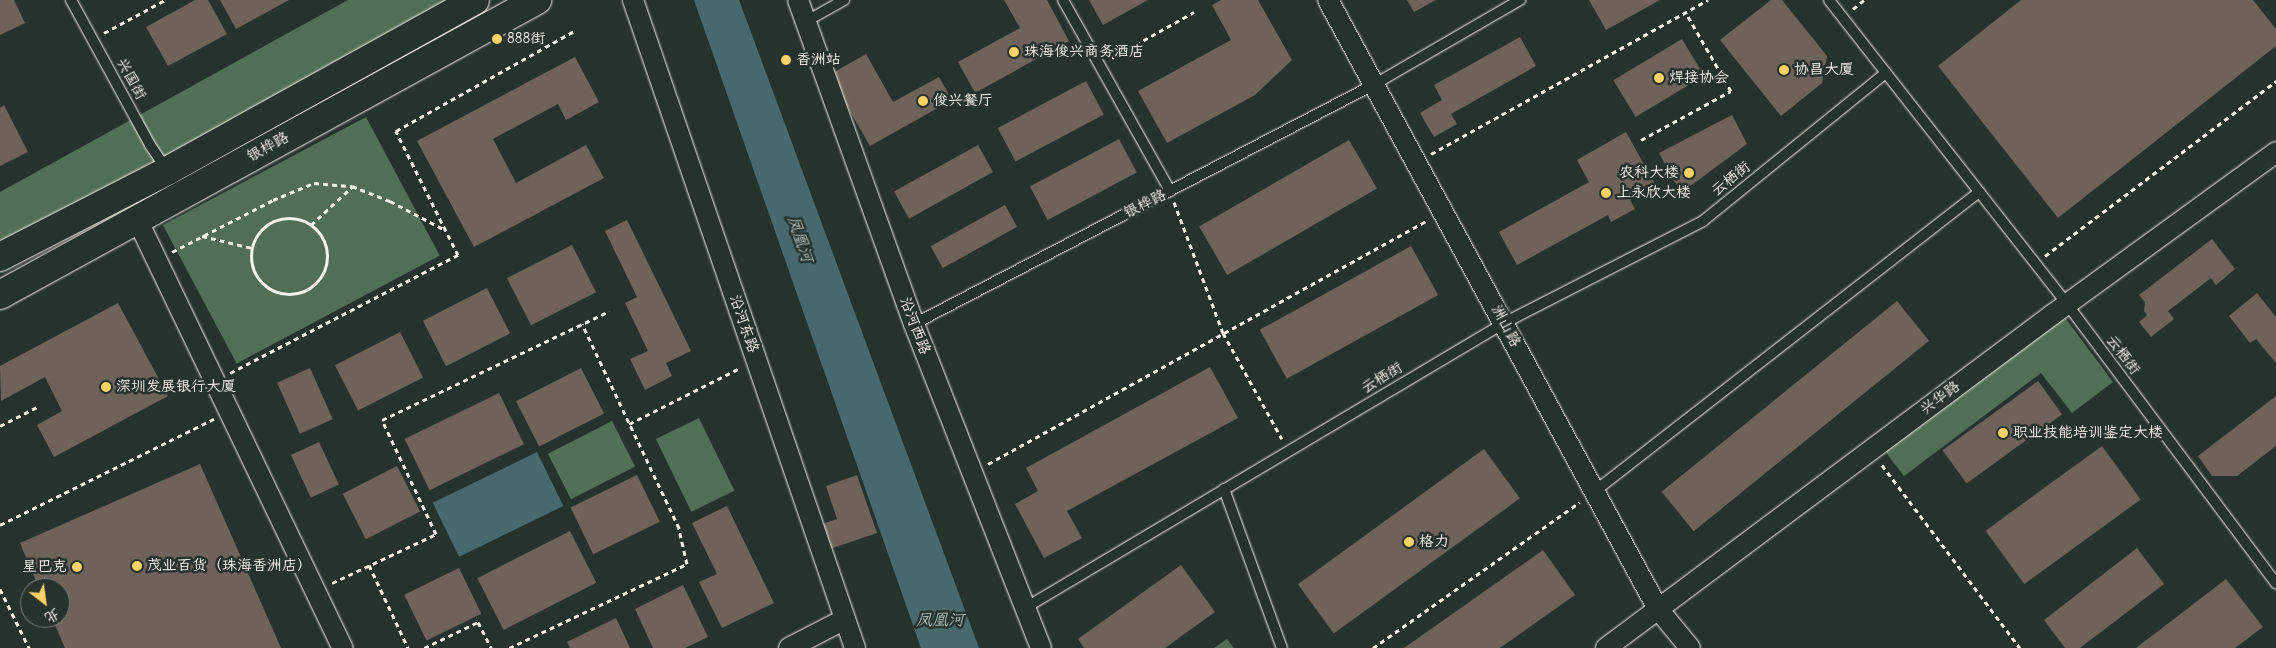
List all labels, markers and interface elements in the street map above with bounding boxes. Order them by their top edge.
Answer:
place label: 888街 [507,30,545,48]
marker: 888街 [491,33,503,45]
place label: 珠海俊兴商务酒店 [1024,43,1144,61]
marker: 珠海俊兴商务酒店 [1008,46,1020,58]
place label: 香洲站 [796,51,841,69]
marker: 香洲站 [780,54,792,66]
street label: 兴国街 [112,55,150,103]
place label: 协昌大厦 [1794,61,1854,79]
marker: 协昌大厦 [1778,64,1790,76]
place label: 焊接协会 [1669,69,1729,87]
marker: 焊接协会 [1653,72,1665,84]
place label: 俊兴餐厅 [933,92,993,110]
marker: 俊兴餐厅 [917,95,929,107]
street label: 银桦路 [244,128,292,166]
street label: 云栖街 [1708,158,1754,200]
place label: 农科大楼 [1619,164,1679,182]
marker: 农科大楼 [1683,167,1695,179]
place label: 上永欣大楼 [1616,184,1691,202]
street label: 银桦路 [1121,186,1169,222]
marker: 上永欣大楼 [1600,187,1612,199]
water label: 凤凰河 [783,213,817,265]
street label: 沿河东路 [726,293,762,355]
street label: 沿河西路 [896,295,934,357]
street label: 洲山路 [1487,302,1525,350]
street label: 云栖街 [2102,332,2144,378]
street label: 云栖街 [1358,359,1406,397]
street label: 兴华路 [1917,377,1963,419]
place label: 深圳发展银行大厦 [116,378,236,396]
marker: 深圳发展银行大厦 [100,381,112,393]
place label: 职业技能培训鉴定大楼 [2013,424,2163,442]
marker: 职业技能培训鉴定大楼 [1997,427,2009,439]
place label: 格力 [1419,533,1449,551]
marker: 格力 [1403,536,1415,548]
place label: 茂业百货（珠海香洲店） [147,557,312,575]
place label: 星巴克 [22,558,67,576]
marker: 茂业百货（珠海香洲店） [131,560,143,572]
marker: 星巴克 [71,561,83,573]
north arrow [20,578,70,628]
text: 北 [42,605,63,626]
water label: 凤凰河 [916,610,964,630]

